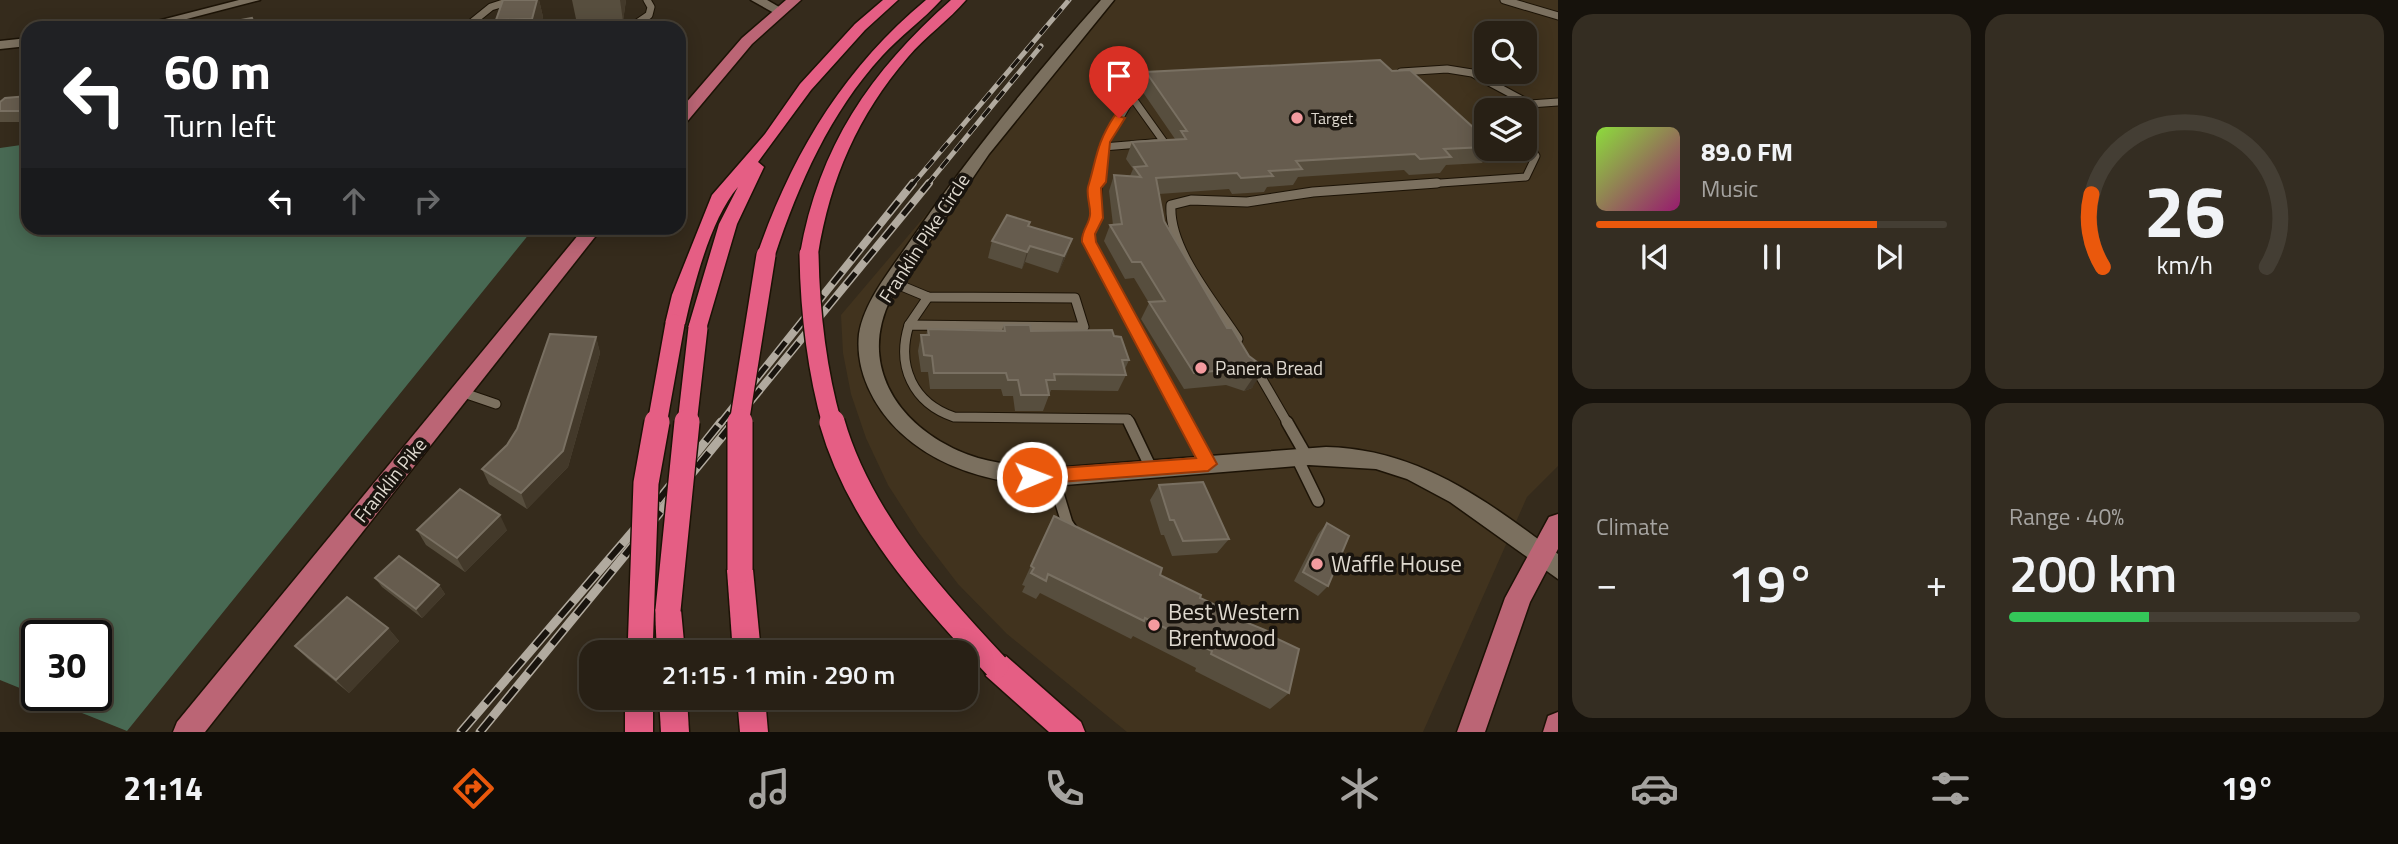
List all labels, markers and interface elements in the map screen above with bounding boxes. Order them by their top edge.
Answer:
map controls [1474,21,1537,161]
button: search [1474,21,1537,84]
text: 60 m [164,33,271,108]
pin [1089,46,1149,118]
icon: left [49,49,140,140]
icon: arrive [1100,57,1138,95]
button: layers [1474,98,1537,161]
text: Turn left [164,101,276,149]
place label: Target [1311,106,1354,130]
marker: Target [1289,110,1305,126]
text: 89.0 FM [1701,132,1793,171]
text: 26 [2144,156,2225,266]
street label: Franklin Pike Circle [871,167,976,308]
text: Music [1701,171,1758,206]
icon: left [262,182,300,220]
icon: ahead [335,182,373,220]
icon: right [408,182,446,220]
icon: previous [1636,238,1674,276]
icon: pause [1753,238,1791,276]
icon: next [1870,238,1908,276]
text: km/h [2156,246,2213,284]
place label: Panera Bread [1215,353,1323,382]
marker: Panera Bread [1193,360,1209,376]
street label: Franklin Pike [346,431,433,528]
position arrow [995,440,1069,514]
text: Range · 40% [2009,499,2124,534]
text: Climate [1596,509,1669,544]
text: 200 km [2009,533,2177,612]
text: 19° [1728,543,1815,622]
place label: Waffle House [1331,546,1462,581]
text: − [1596,554,1617,612]
text: + [1926,554,1947,612]
marker: Waffle House [1309,556,1325,572]
place label: Best Western Brentwood [1168,594,1300,655]
marker: Best Western Brentwood [1146,617,1162,633]
speed limit sign: 30 [21,620,112,711]
text: 21:15 · 1 min · 290 m [662,655,895,694]
text: 21:14 [123,764,203,812]
icon: directions [449,764,498,813]
icon: music [745,764,794,813]
icon: phone [1040,764,1089,813]
icon: climate [1335,764,1384,813]
icon: car [1630,764,1679,813]
icon: filters [1926,764,1975,813]
text: 19° [2221,764,2275,812]

